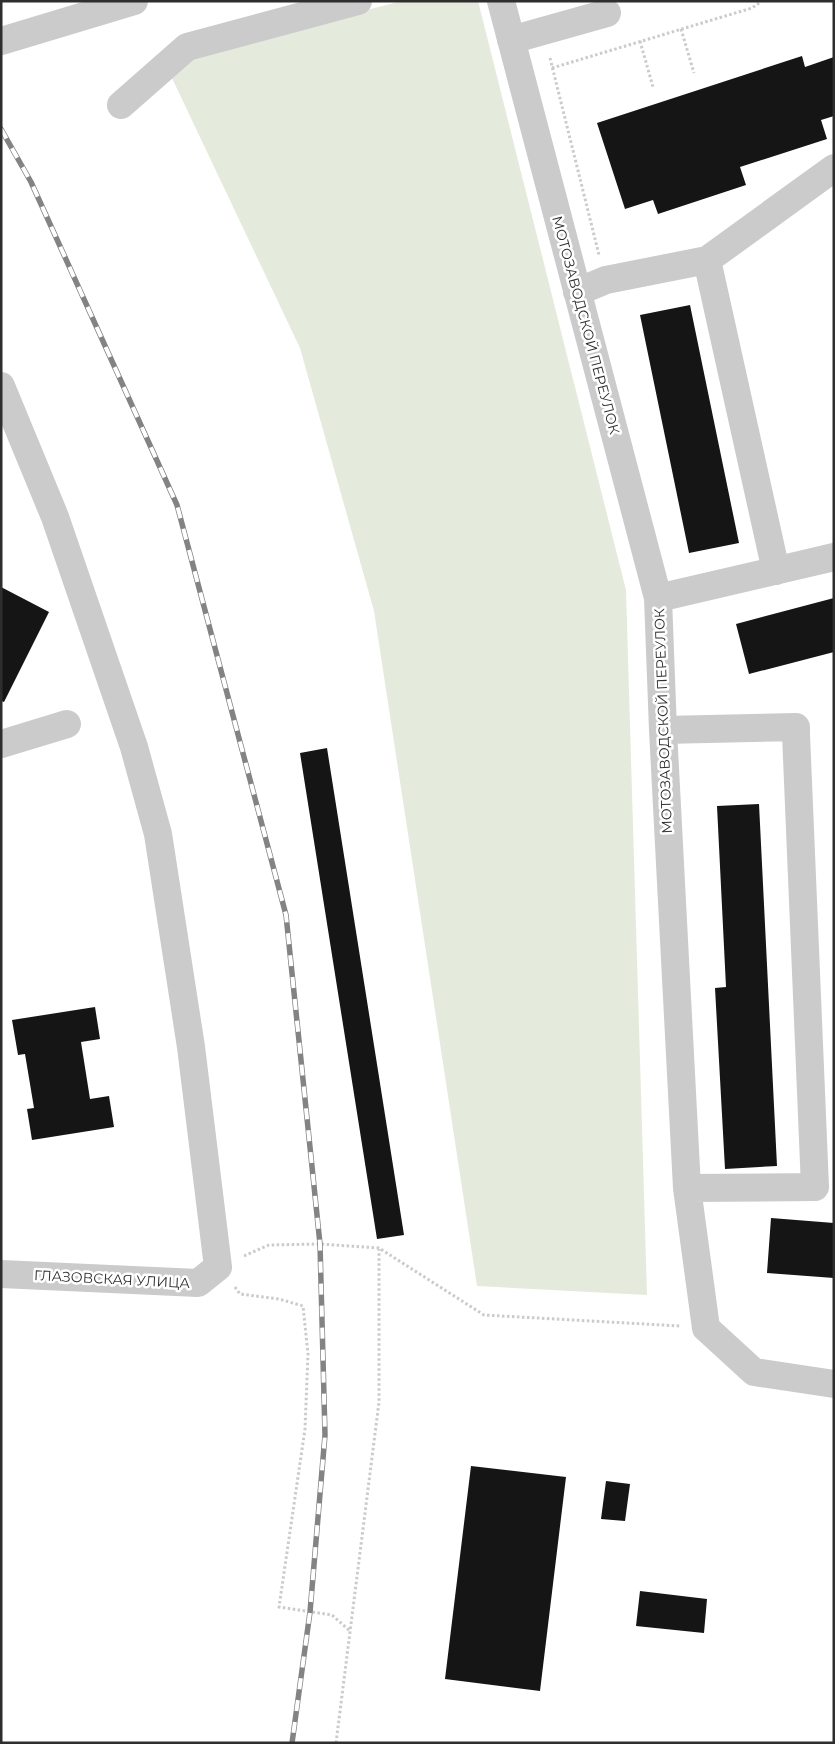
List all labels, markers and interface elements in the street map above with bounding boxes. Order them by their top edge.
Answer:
street label: МОТОЗАВОДСКОЙ ПЕРЕУЛОК [548,214,624,436]
street label: МОТОЗАВОДСКОЙ ПЕРЕУЛОК [650,608,676,834]
street label: ГЛАЗОВСКАЯ УЛИЦА [33,1266,191,1292]

